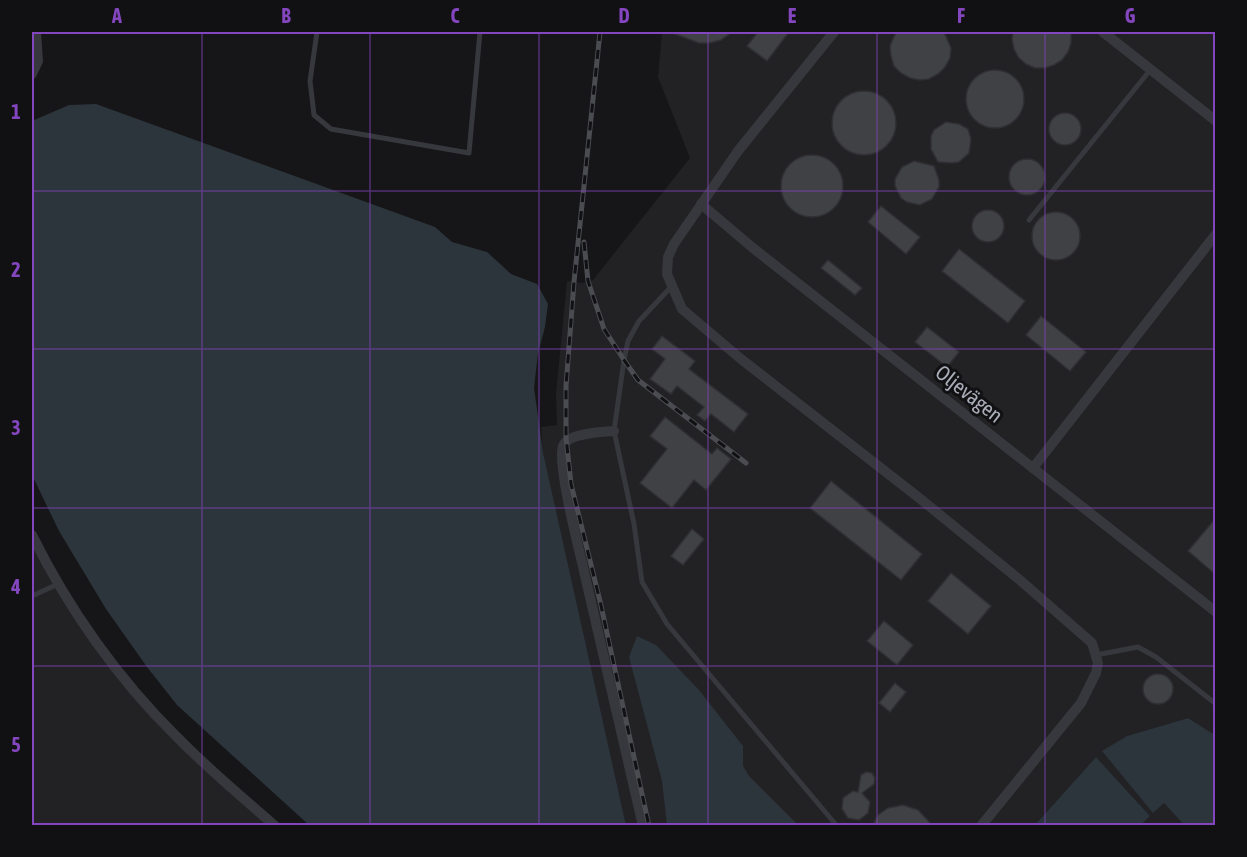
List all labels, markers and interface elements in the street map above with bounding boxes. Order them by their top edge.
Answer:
text: A [111,4,122,27]
text: B [281,4,291,27]
text: C [451,4,460,27]
text: D [618,4,630,27]
text: E [788,4,797,27]
text: F [957,4,965,27]
text: G [1125,4,1136,27]
text: 1 [11,100,21,123]
text: 2 [11,258,21,281]
street label: Oljevägen [931,360,1008,427]
text: 3 [11,416,21,439]
text: 4 [10,575,21,598]
text: 5 [11,733,21,756]

